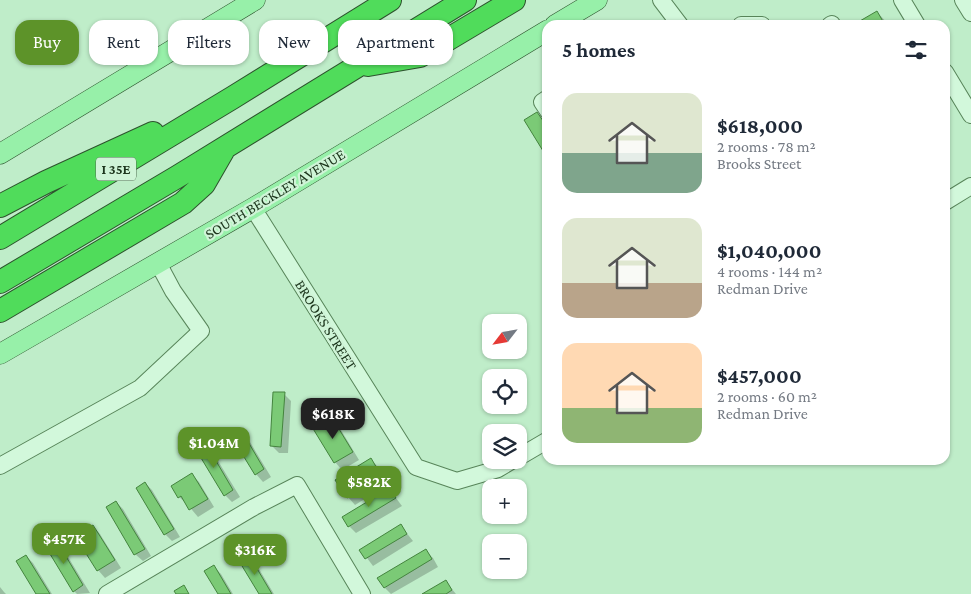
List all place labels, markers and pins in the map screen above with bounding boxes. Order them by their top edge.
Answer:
pin: $618K [298,398,368,440]
pin: $1.04M [173,426,255,469]
pin: $582K [334,466,404,508]
pin: $457K [29,522,99,565]
pin: $316K [220,534,290,576]

